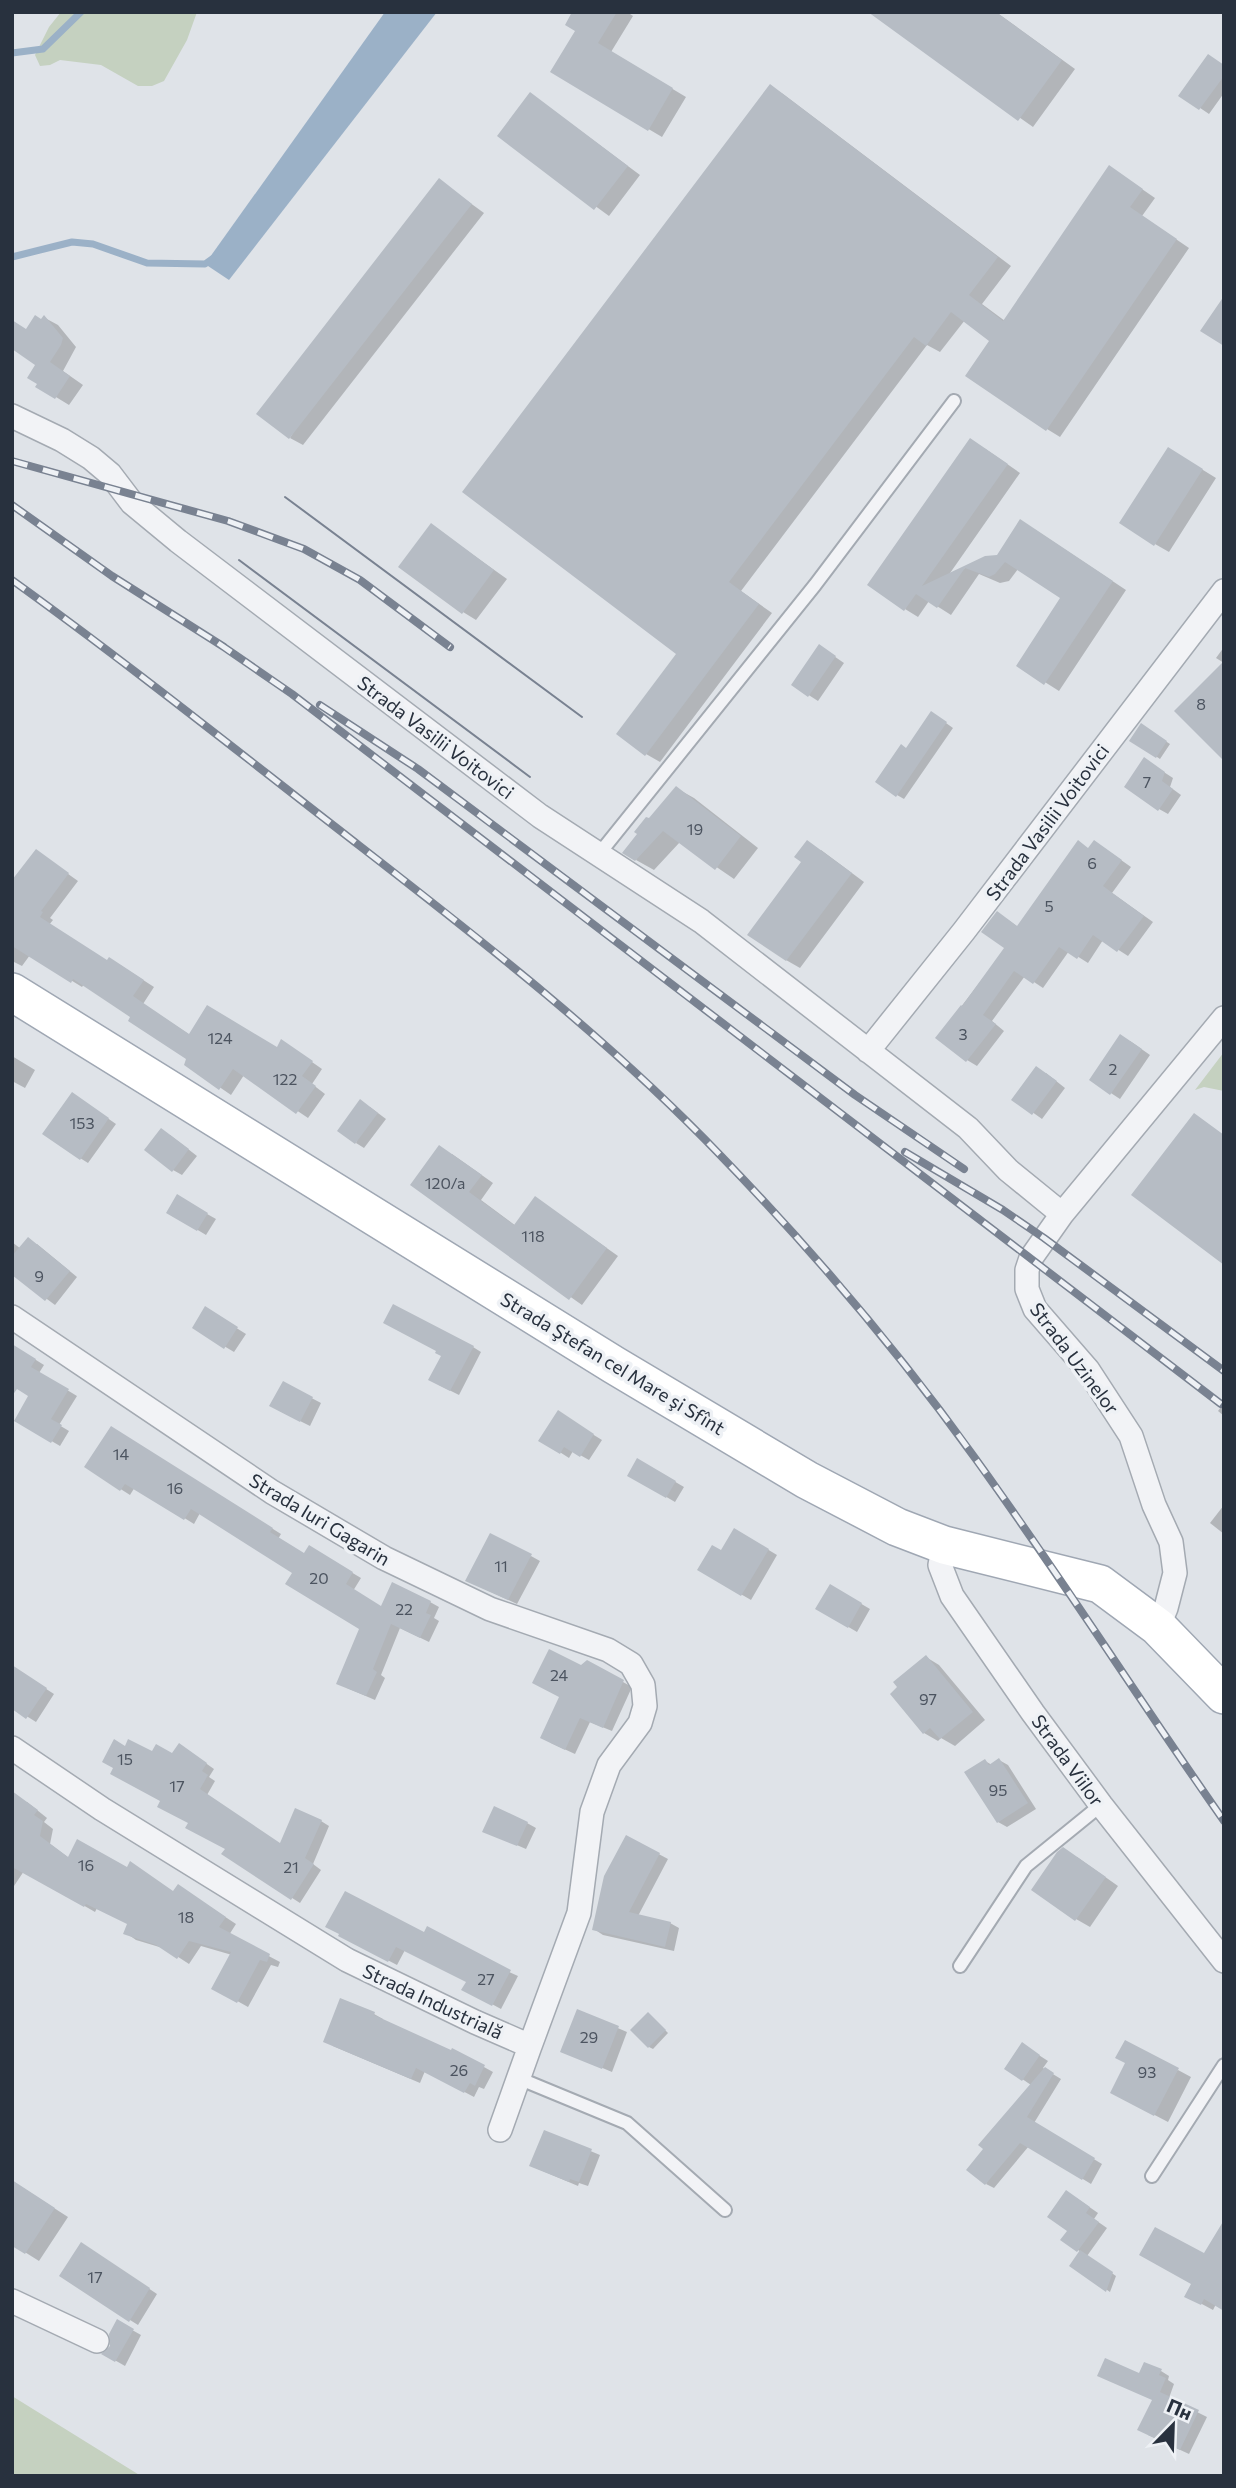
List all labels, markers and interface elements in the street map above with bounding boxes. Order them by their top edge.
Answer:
street label: Strada Vasilii Voitovici [353,671,519,803]
house number: 8 [1196,694,1206,713]
street label: Strada Vasilii Voitovici [981,739,1113,905]
house number: 7 [1143,772,1151,791]
house number: 19 [687,819,703,838]
house number: 6 [1087,853,1097,872]
house number: 5 [1044,896,1054,915]
house number: 3 [958,1024,968,1043]
house number: 124 [207,1028,233,1047]
house number: 2 [1109,1059,1118,1078]
house number: 122 [273,1069,297,1088]
house number: 153 [69,1113,95,1132]
house number: 120/a [425,1173,465,1192]
house number: 118 [521,1226,545,1245]
house number: 9 [34,1266,44,1285]
street label: Strada Ştefan cel Mare şi Sfînt [497,1287,729,1439]
street label: Strada Uzinelor [1026,1298,1125,1419]
house number: 14 [113,1444,130,1463]
street label: Strada Iuri Gagarin [246,1468,394,1570]
house number: 16 [167,1478,183,1497]
house number: 11 [494,1556,508,1575]
house number: 20 [309,1568,329,1587]
house number: 22 [395,1599,413,1618]
house number: 24 [550,1665,568,1684]
house number: 97 [919,1689,937,1708]
street label: Strada Viilor [1027,1710,1109,1810]
house number: 15 [117,1749,133,1768]
house number: 17 [169,1776,185,1795]
house number: 95 [989,1780,1007,1799]
house number: 16 [78,1855,94,1874]
house number: 21 [283,1857,299,1876]
house number: 18 [178,1907,194,1926]
street label: Strada Industrială [359,1958,507,2044]
house number: 27 [477,1969,495,1988]
house number: 29 [580,2027,598,2046]
house number: 26 [450,2060,468,2079]
house number: 93 [1138,2062,1156,2081]
house number: 17 [87,2267,103,2286]
north arrow [1138,2390,1208,2460]
text: Пн [1164,2393,1196,2424]

